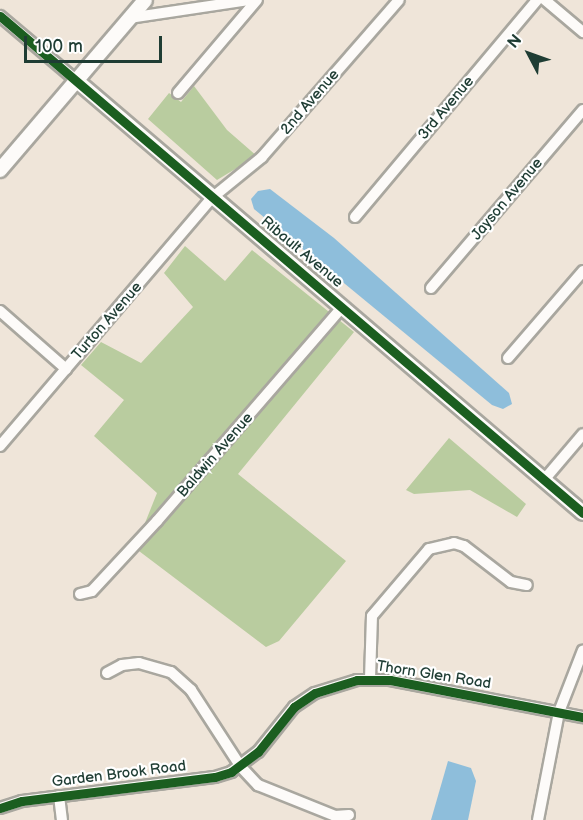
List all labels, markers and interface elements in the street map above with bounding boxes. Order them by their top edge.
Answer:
scale bar [27,24,165,62]
north arrow [499,24,559,84]
text: N [504,31,526,53]
text: 100 m [35,36,83,57]
street label: 2nd Avenue [277,66,343,138]
street label: 3rd Avenue [414,73,478,143]
street label: Jayson Avenue [468,154,546,244]
street label: Ribault Avenue [257,212,347,292]
street label: Turton Avenue [68,278,146,364]
street label: Baldwin Avenue [173,409,257,501]
street label: Thorn Glen Road [376,657,492,693]
street label: Garden Brook Road [51,757,187,791]

